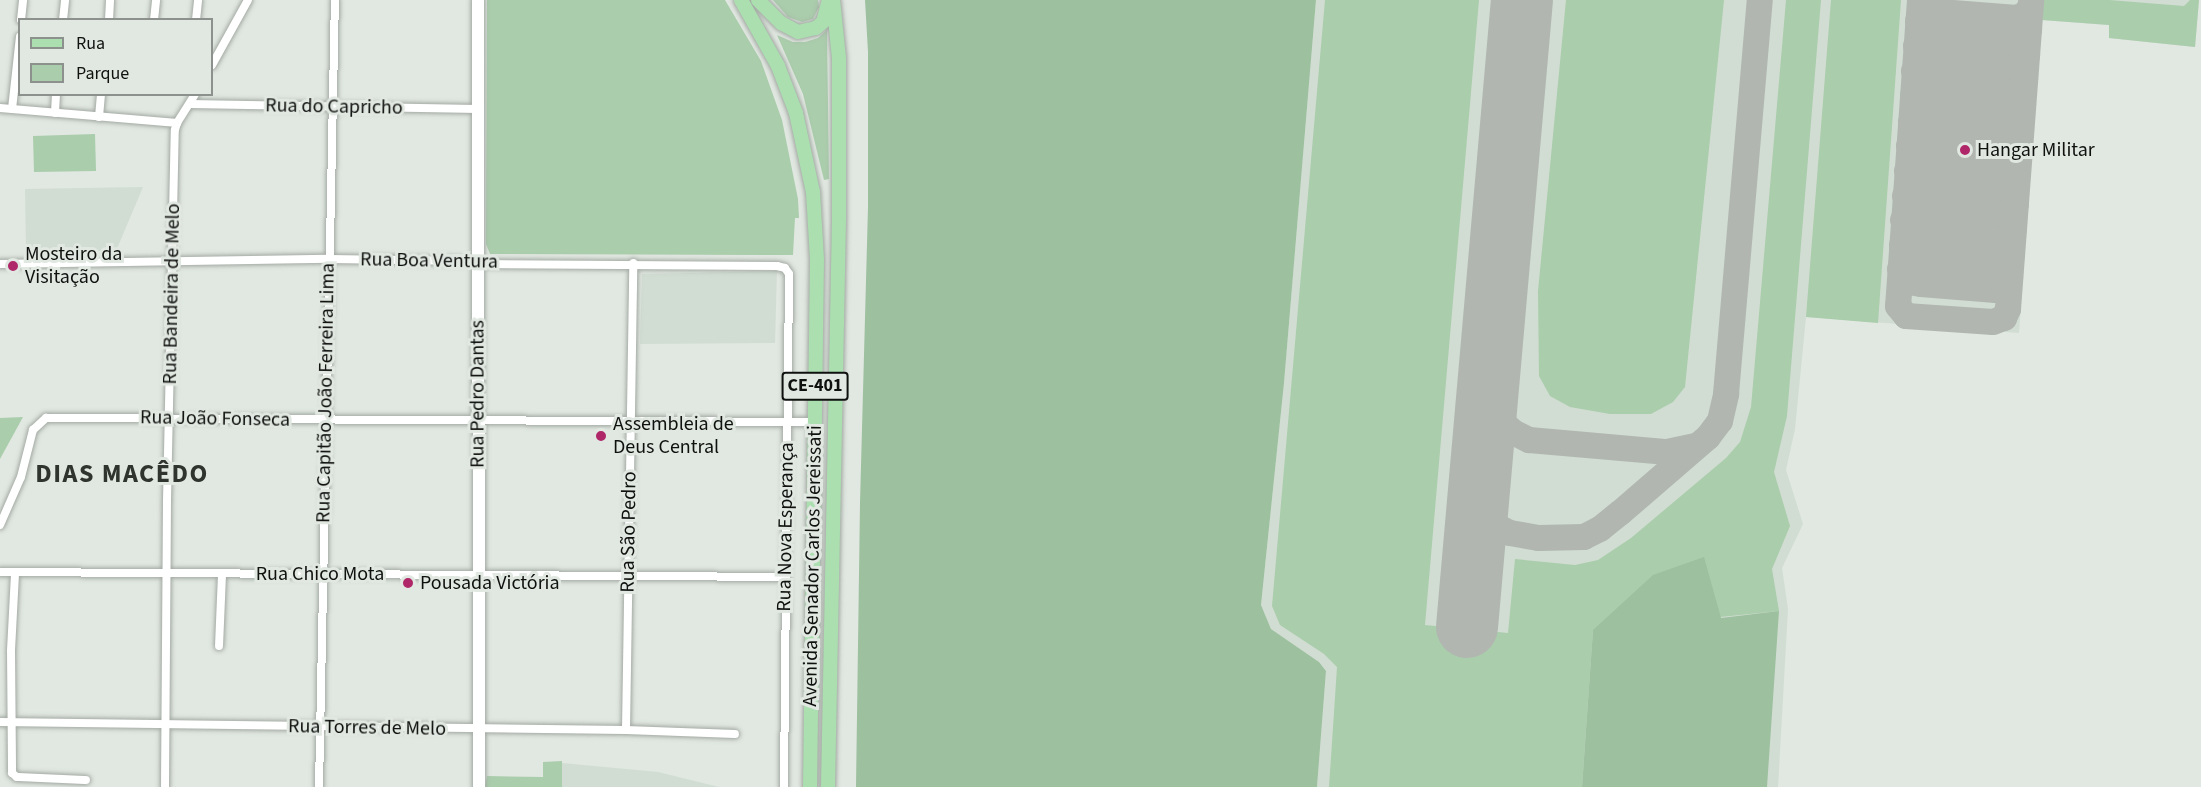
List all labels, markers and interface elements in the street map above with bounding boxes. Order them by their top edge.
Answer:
legend [18,18,213,96]
text: Rua [76,31,105,56]
text: Parque [76,61,129,86]
street label: Rua do Capricho [265,94,403,120]
place label: Hangar Militar [1977,138,2095,162]
marker: Hangar Militar [1958,143,1972,157]
street label: Rua Bandeira de Melo [158,203,186,385]
place label: Mosteiro da Visitação [25,243,122,290]
street label: Rua Boa Ventura [360,248,498,274]
marker: Mosteiro da Visitação [6,259,20,273]
street label: Rua Capitão João Ferreira Lima [312,263,340,523]
street label: Rua Pedro Dantas [466,320,490,468]
road number: CE-401 [780,371,850,401]
street label: Rua João Fonseca [140,406,290,432]
place label: Assembleia de Deus Central [613,412,734,459]
street label: Avenida Senador Carlos Jereissati [799,425,827,707]
marker: Assembleia de Deus Central [594,429,608,443]
street label: Rua Nova Esperança [773,442,799,612]
district label: DIAS MACÊDO [35,458,209,490]
street label: Rua São Pedro [616,471,642,593]
street label: Rua Chico Mota [256,562,384,586]
place label: Pousada Victória [420,571,560,595]
marker: Pousada Victória [401,576,415,590]
street label: Rua Torres de Melo [288,715,446,741]

